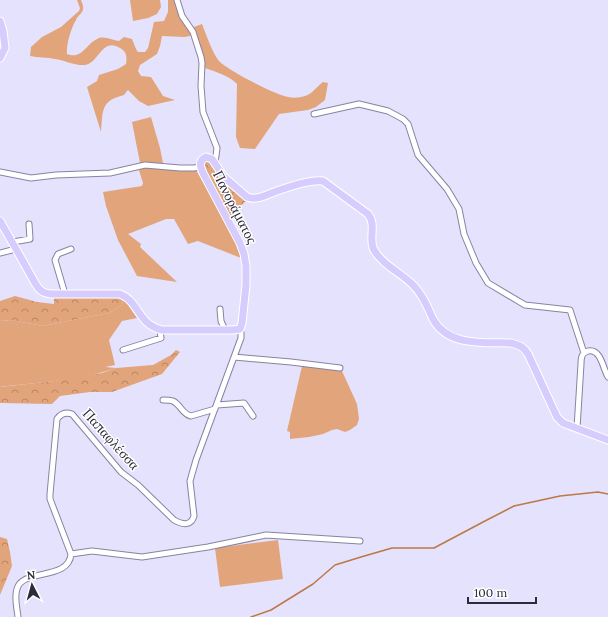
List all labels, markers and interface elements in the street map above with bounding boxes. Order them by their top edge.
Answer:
street label: Πανοράματος [209,167,261,247]
street label: Παπαφλέσσα [79,405,144,474]
north arrow [12,565,52,605]
text: N [26,568,36,582]
scale bar [468,579,536,605]
text: 100 m [474,585,507,600]

